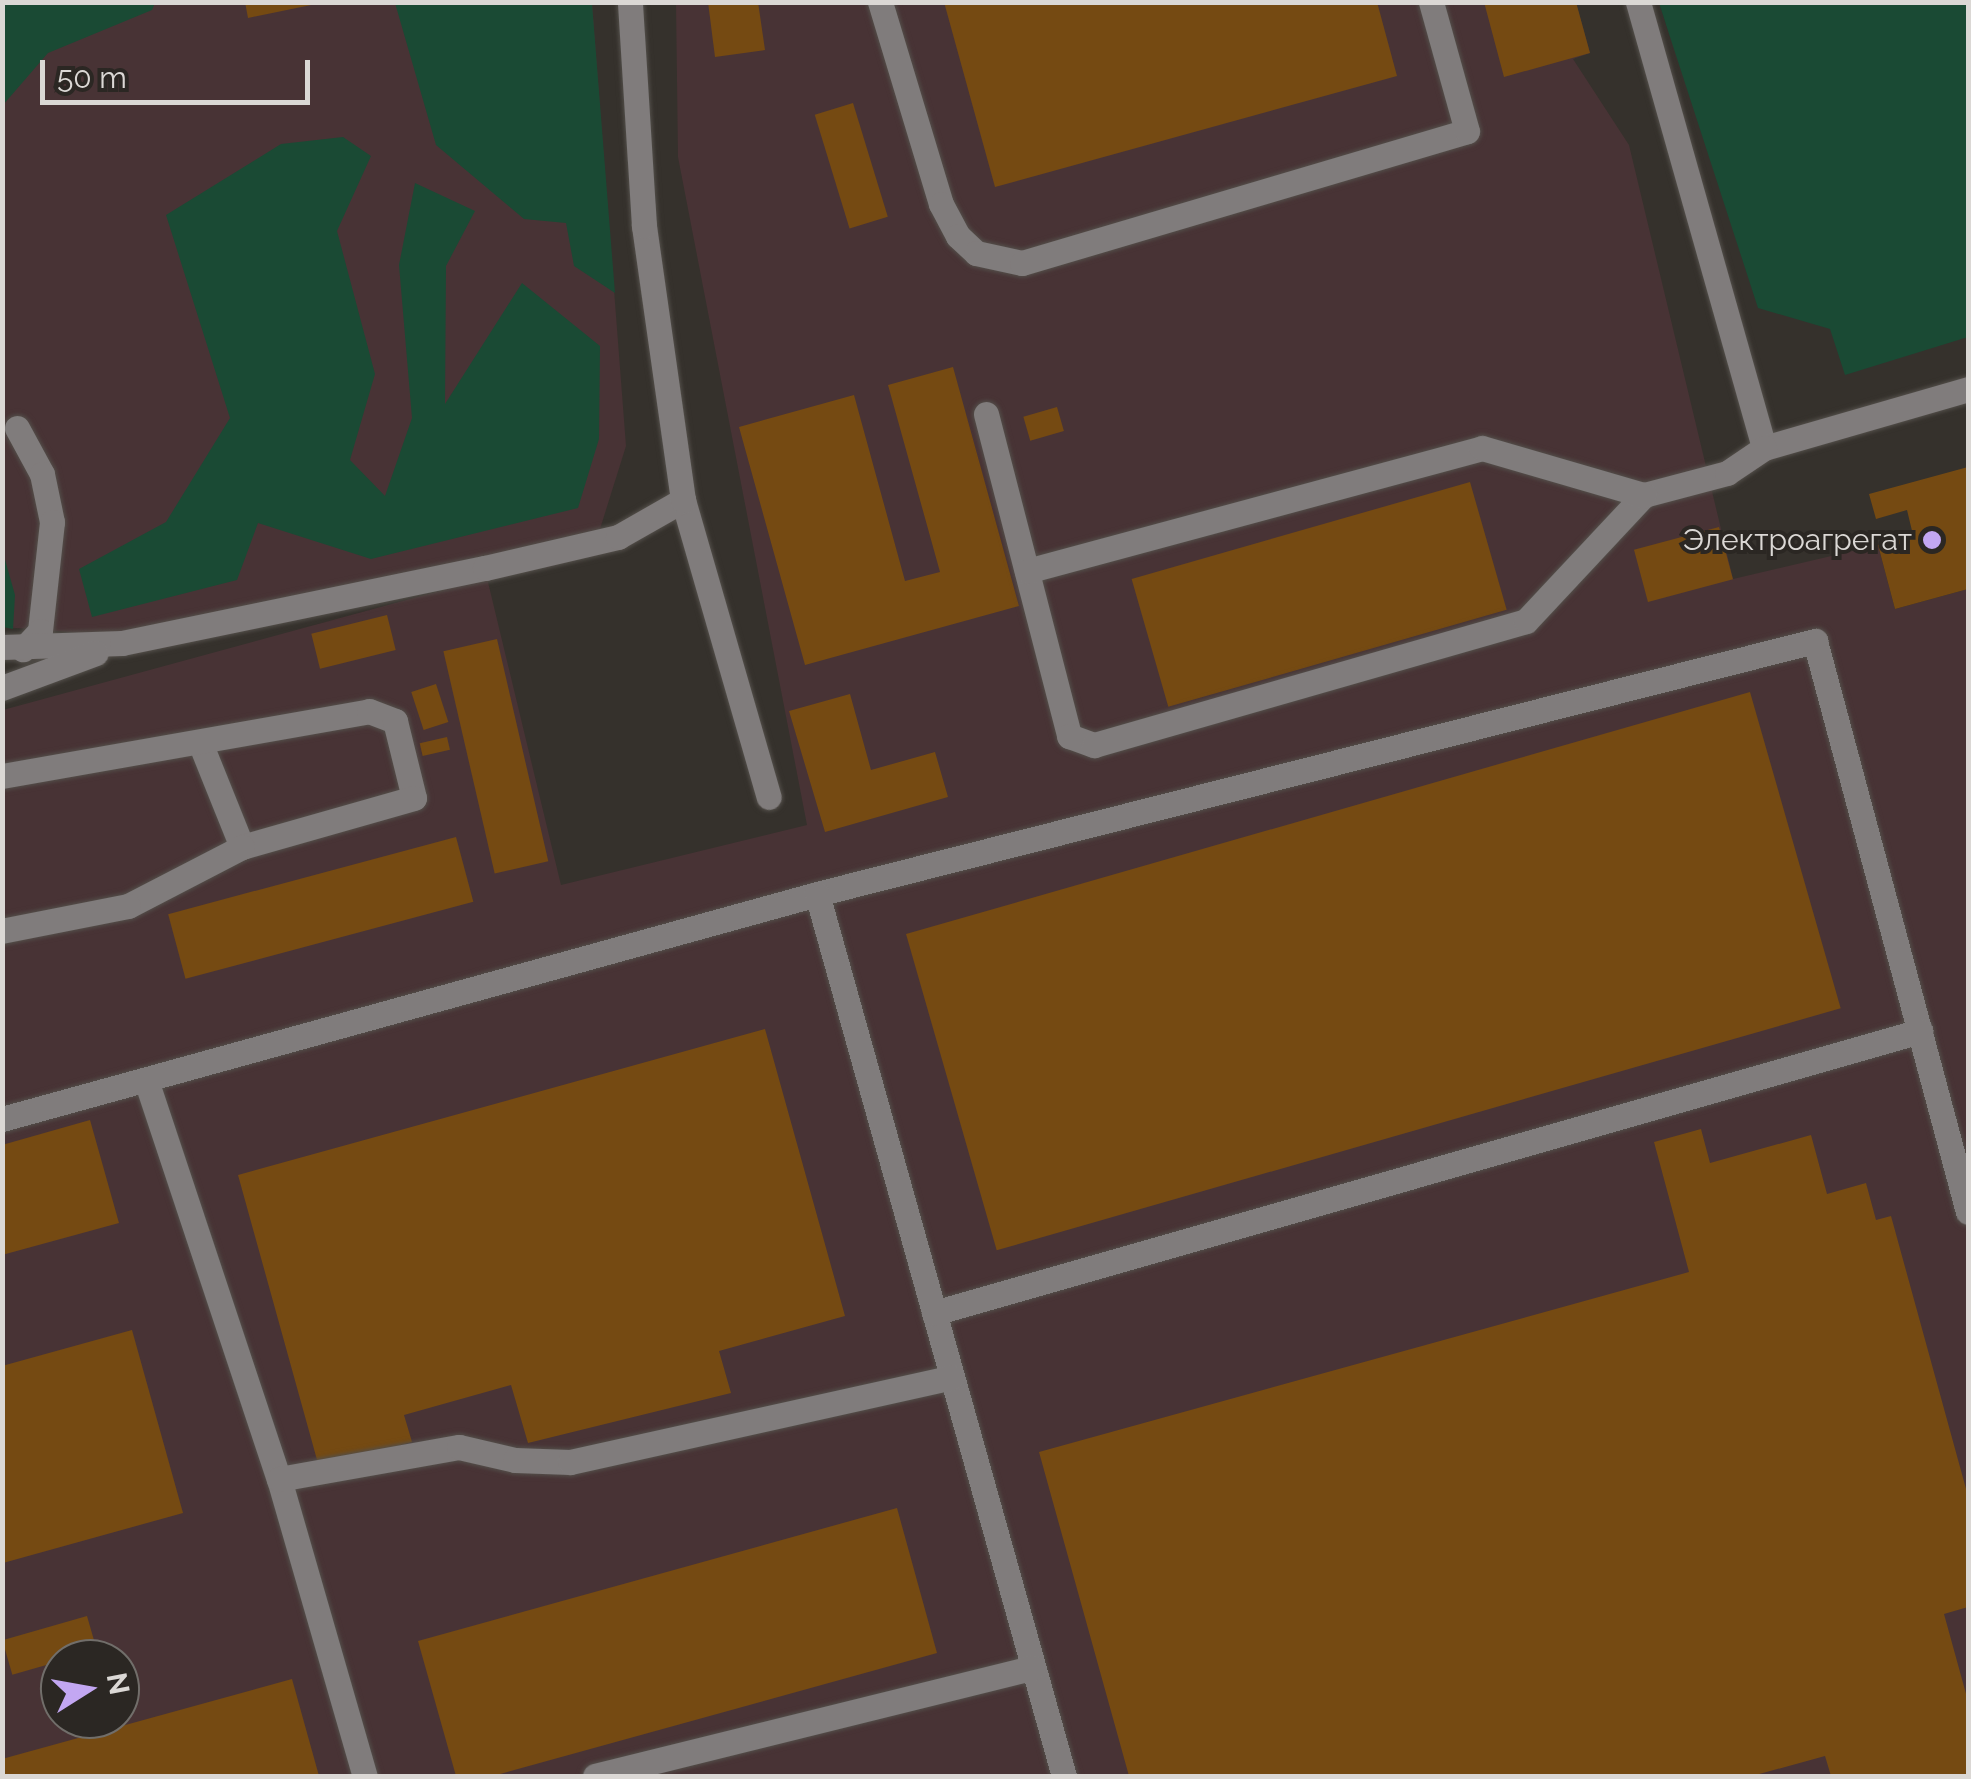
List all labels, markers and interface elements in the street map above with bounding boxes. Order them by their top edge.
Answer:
scale bar [45,40,315,102]
text: 50 m [57,60,127,95]
place label: Электроагрегат [1682,522,1912,558]
marker: Электроагрегат [1921,529,1943,551]
north arrow [40,1639,140,1739]
text: N [100,1670,136,1697]

